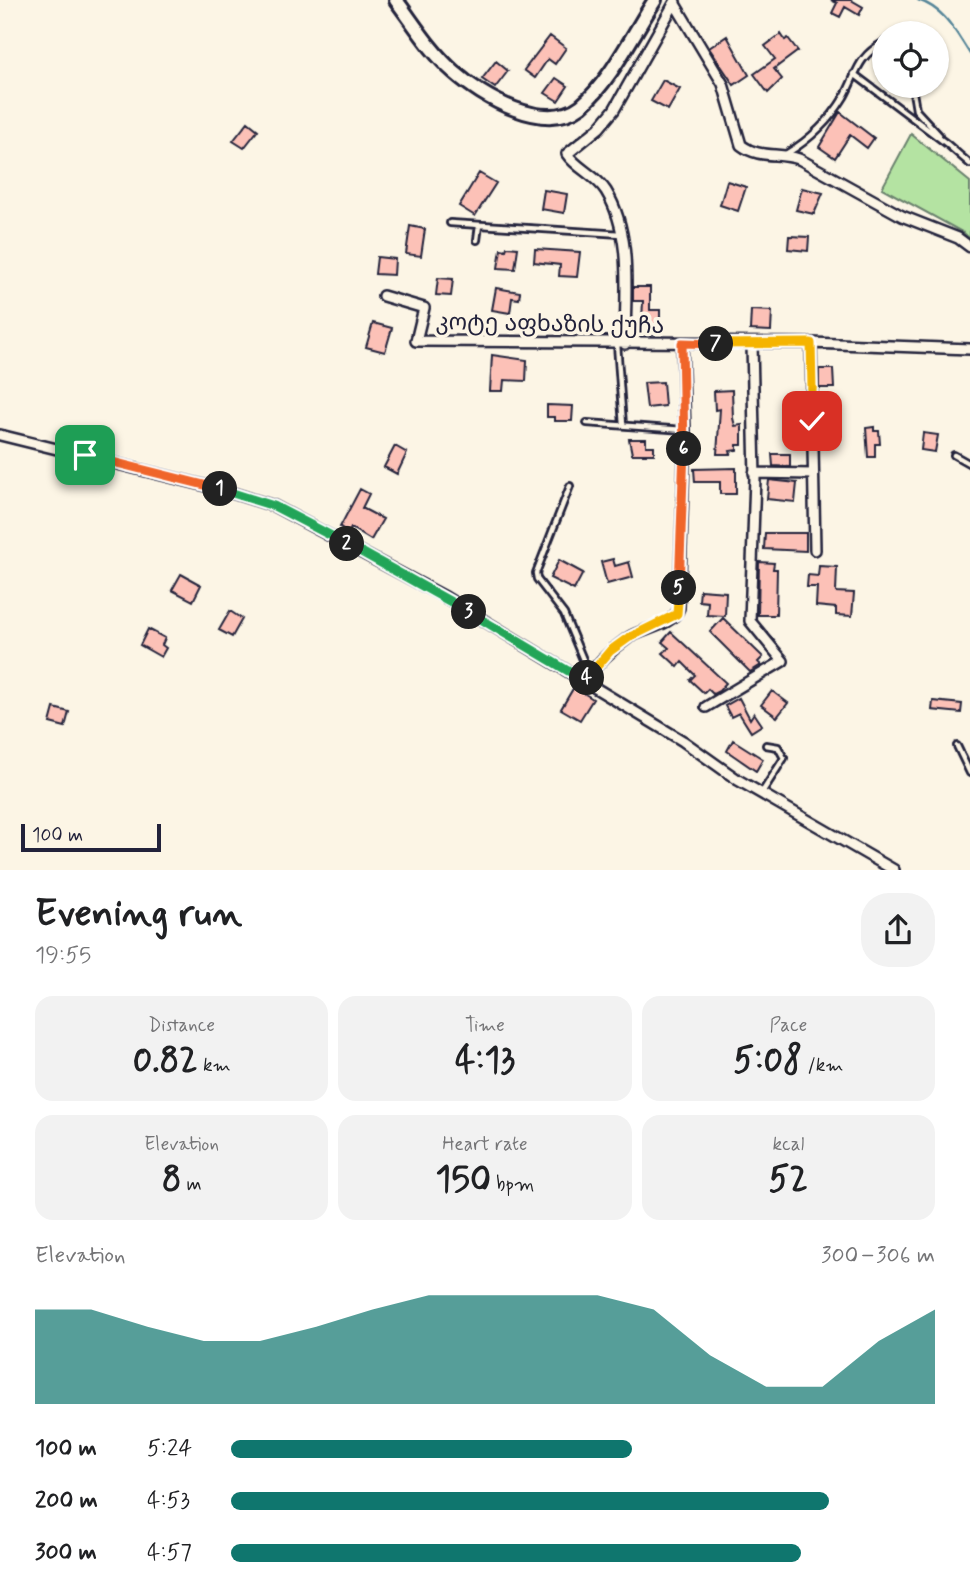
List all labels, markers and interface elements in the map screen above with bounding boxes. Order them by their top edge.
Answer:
map controls [872,21,949,98]
button: locate [872,21,949,98]
street label: კოტე აფხაზის ქუჩა [435,308,665,342]
pin: 7 [698,326,734,362]
text: 7 [710,331,721,356]
pin [782,391,842,451]
icon: check [793,402,831,440]
pin [55,425,115,485]
pin: 6 [666,432,702,466]
icon: arrive [66,436,104,474]
text: 6 [679,436,688,461]
pin: 1 [202,472,238,506]
text: 1 [215,476,224,501]
pin: 2 [330,526,364,562]
text: 2 [342,531,351,556]
pin: 5 [662,570,696,606]
text: 5 [673,575,684,600]
pin: 3 [452,594,486,630]
text: 3 [464,599,473,624]
pin: 4 [570,660,604,696]
text: 4 [581,665,592,690]
scale bar [21,820,161,852]
text: 100 m [32,823,83,848]
text: Evening run [35,890,242,939]
button: share [861,893,935,967]
text: 19:55 [35,941,91,971]
text: Distance [148,1013,215,1038]
text: Time [465,1013,505,1038]
text: Pace [769,1013,807,1038]
text: 0.82 [133,1038,198,1084]
text: 4:13 [455,1038,515,1084]
text: 5:08 [733,1038,802,1084]
text: km [198,1053,231,1078]
text: /km [802,1053,843,1078]
text: Elevation [144,1132,219,1157]
text: Heart rate [442,1132,528,1157]
text: kcal [772,1132,804,1157]
text: 8 [162,1157,181,1203]
text: 150 [436,1157,491,1203]
text: 52 [769,1157,808,1203]
text: m [181,1172,202,1197]
text: bpm [491,1172,534,1197]
text: Elevation [35,1241,126,1271]
text: 300–306 m [821,1241,935,1271]
text: 100 m [35,1434,97,1464]
text: 5:24 [147,1434,192,1464]
text: 200 m [35,1486,98,1516]
text: 4:53 [147,1486,190,1516]
text: 300 m [35,1538,97,1568]
text: 4:57 [147,1538,192,1568]

